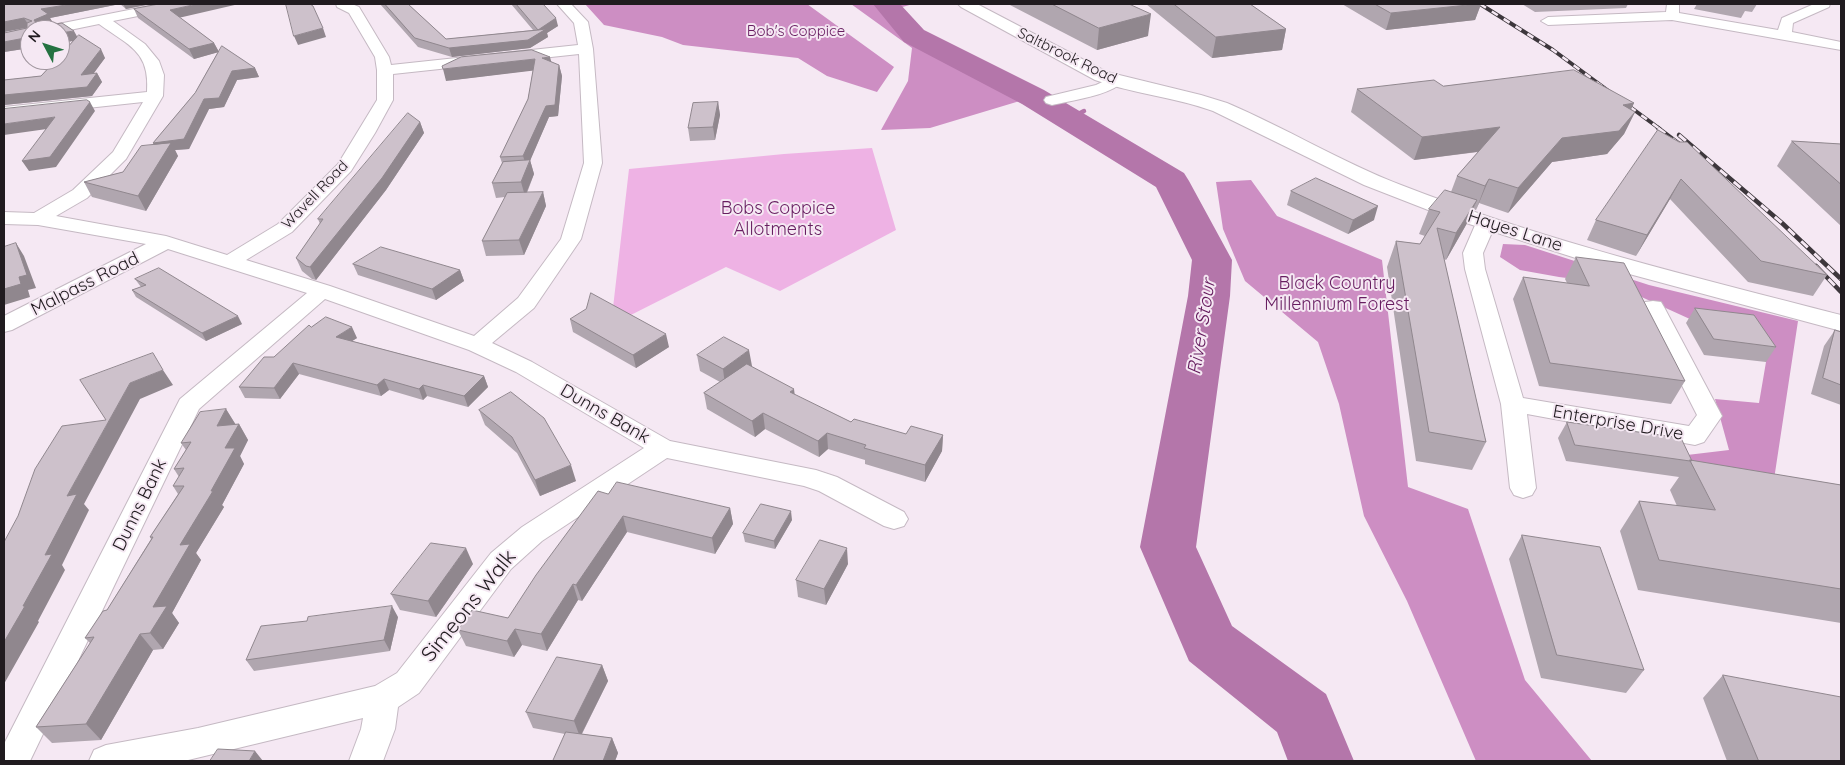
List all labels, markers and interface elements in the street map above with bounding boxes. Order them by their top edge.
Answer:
north arrow [20,20,70,70]
park label: Bob's Coppice [747,22,845,40]
street label: Saltbrook Road [1015,24,1119,88]
text: N [24,26,44,46]
street label: Wavell Road [278,157,352,233]
park label: Bobs Coppice Allotments [721,198,835,240]
street label: Hayes Lane [1465,205,1565,257]
street label: Malpass Road [27,248,143,320]
park label: Black Country Millennium Forest [1264,273,1410,316]
water label: River Stour [1183,278,1221,376]
street label: Dunns Bank [556,380,654,448]
street label: Enterprise Drive [1551,401,1685,445]
street label: Dunns Bank [108,455,172,555]
street label: Simeons Walk [416,545,522,667]

